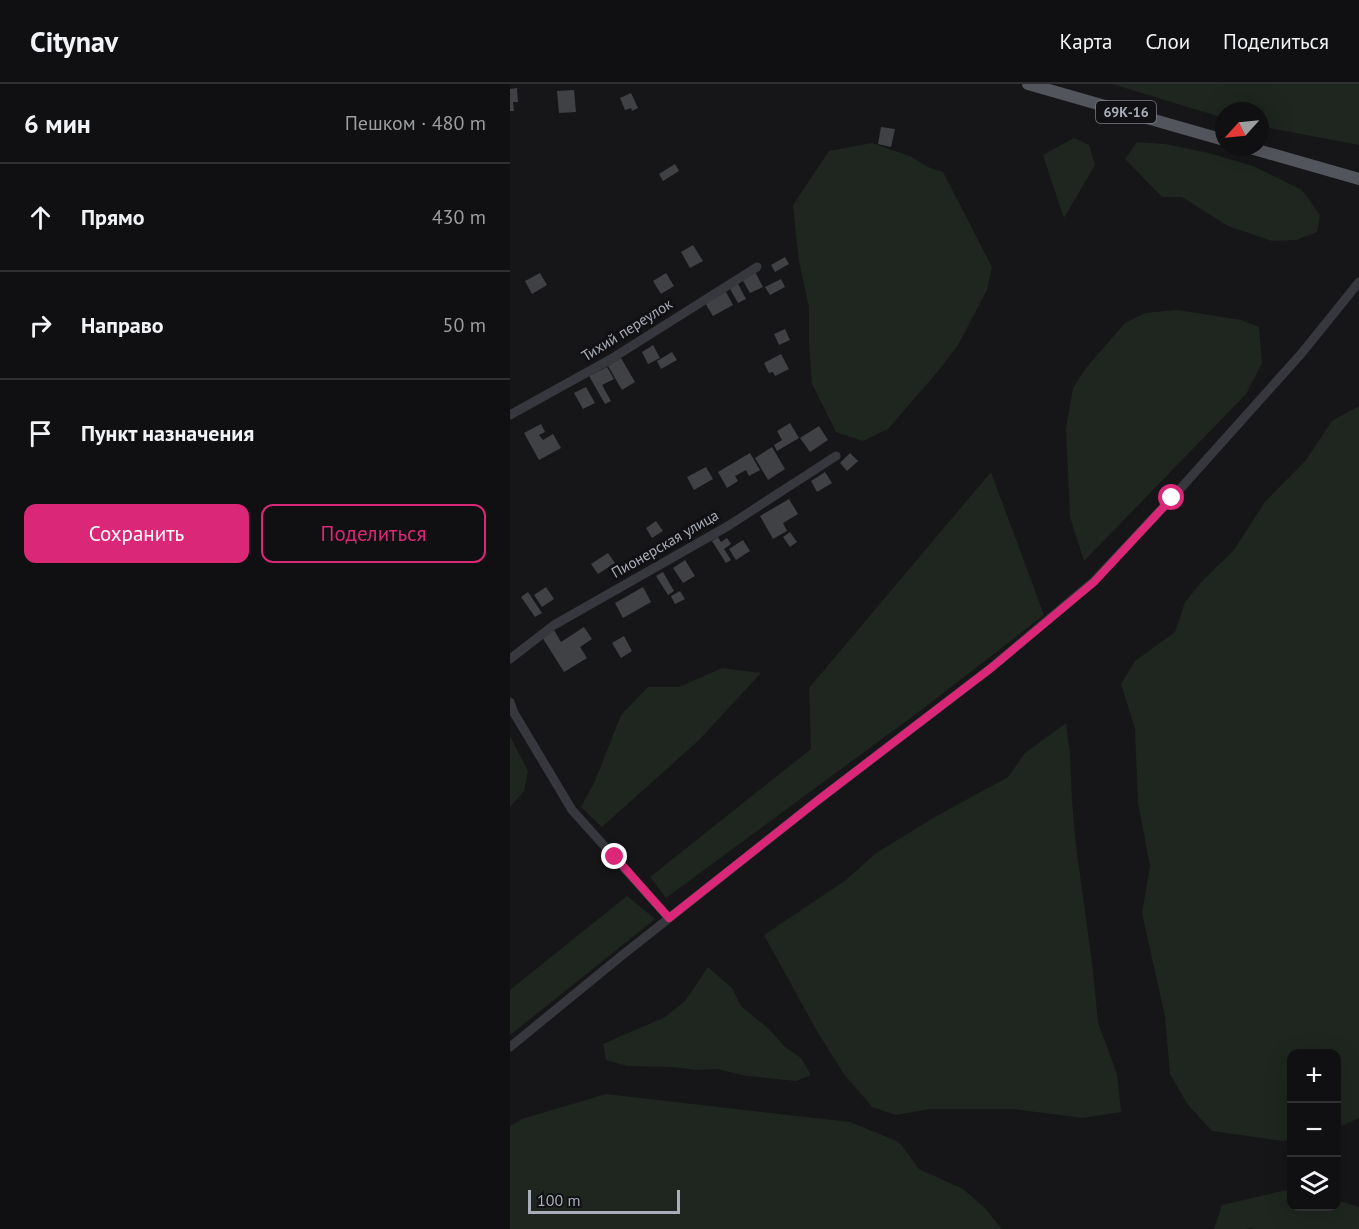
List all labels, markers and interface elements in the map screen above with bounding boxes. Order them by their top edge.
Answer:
text: Citynav [30,23,118,60]
text: Карта [1059,28,1112,55]
text: Слои [1145,28,1190,55]
text: Поделиться [1223,28,1329,55]
road number: 69К-16 [1096,101,1156,123]
north arrow [1215,102,1269,156]
text: 6 мин [24,107,91,140]
text: Пешком · 480 m [345,110,486,136]
icon: ahead [24,201,57,234]
text: Прямо [81,203,144,231]
text: 430 m [432,204,486,230]
street label: Тихий переулок [578,294,676,365]
icon: right [24,309,57,342]
text: Направо [81,311,164,339]
text: 50 m [443,312,486,338]
icon: arrive [24,417,57,450]
text: Пункт назначения [81,419,254,447]
route start [1158,484,1184,510]
button: Сохранить [24,504,249,563]
button: Поделиться [261,504,486,563]
street label: Пионерская улица [608,505,722,582]
route end [601,843,627,869]
map controls [1287,1049,1341,1211]
button: + [1287,1049,1341,1103]
button: − [1287,1103,1341,1157]
button: layers [1287,1157,1341,1211]
scale bar [528,1187,680,1214]
text: 100 m [537,1190,580,1210]

